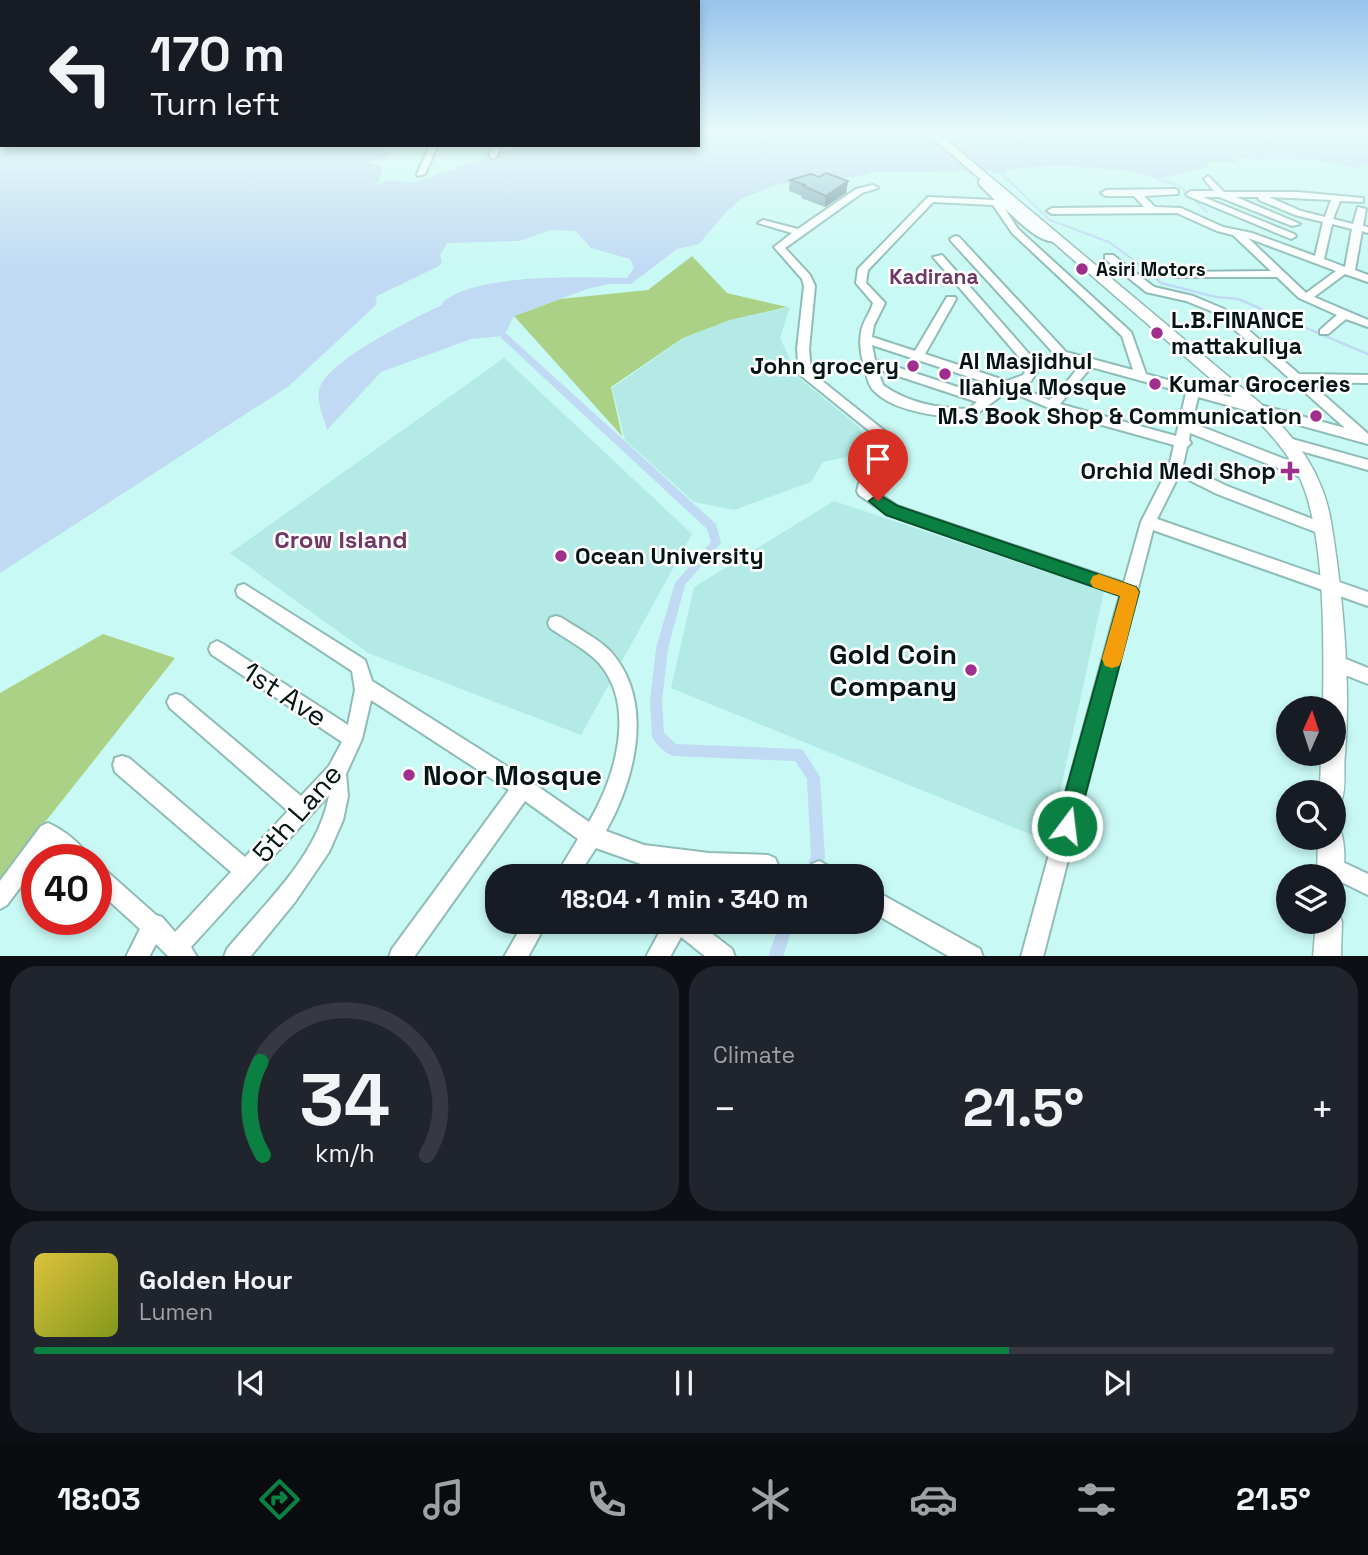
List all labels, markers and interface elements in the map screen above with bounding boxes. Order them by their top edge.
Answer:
text: 170 m [150,23,285,85]
icon: left [35,28,126,119]
text: Turn left [150,84,280,124]
place label: Asiri Motors [1096,257,1206,282]
marker: Asiri Motors [1074,261,1090,277]
district label: Kadirana [889,263,979,290]
place label: L.B.FINANCE mattakuliya [1171,305,1304,361]
marker: L.B.FINANCE mattakuliya [1149,325,1165,341]
place label: Al Masjidhul Ilahiya Mosque [959,346,1127,402]
place label: John grocery [750,351,899,381]
marker: John grocery [905,358,921,374]
marker: Al Masjidhul Ilahiya Mosque [937,366,953,382]
place label: Kumar Groceries [1169,369,1350,399]
marker: Kumar Groceries [1147,376,1163,392]
place label: M.S Book Shop & Communication [937,401,1302,431]
marker: M.S Book Shop & Communication [1308,408,1324,424]
pin [848,429,908,501]
icon: arrive [859,440,897,478]
place label: Orchid Medi Shop [1080,456,1276,486]
marker: Orchid Medi Shop [1282,463,1298,479]
district label: Crow Island [274,524,408,555]
place label: Ocean University [575,541,764,571]
marker: Ocean University [553,548,569,564]
place label: Gold Coin Company [829,636,957,704]
street label: 1st Ave [236,653,334,735]
marker: Gold Coin Company [963,662,979,678]
north arrow [1276,696,1346,766]
map controls [1276,696,1346,934]
street label: 5th Lane [244,756,350,870]
place label: Noor Mosque [423,757,602,793]
marker: Noor Mosque [401,767,417,783]
button: search [1276,780,1346,850]
position arrow [1030,789,1104,863]
speed limit sign: 40 [21,844,112,935]
button: layers [1276,864,1346,934]
text: 18:04 · 1 min · 340 m [561,882,808,916]
text: Climate [713,1040,795,1070]
text: 34 [299,1053,390,1146]
text: 21.5° [963,1075,1084,1141]
text: − [713,1085,737,1133]
text: + [1310,1085,1334,1133]
text: km/h [315,1136,374,1168]
text: Golden Hour [139,1263,293,1297]
text: Lumen [139,1297,213,1327]
icon: previous [232,1364,270,1402]
icon: pause [665,1364,703,1402]
icon: next [1098,1364,1136,1402]
icon: directions [255,1475,304,1524]
icon: music [419,1475,468,1524]
icon: phone [582,1475,631,1524]
icon: climate [746,1475,795,1524]
icon: car [909,1475,958,1524]
icon: filters [1072,1475,1121,1524]
text: 18:03 [57,1479,141,1519]
text: 21.5° [1236,1479,1311,1519]

